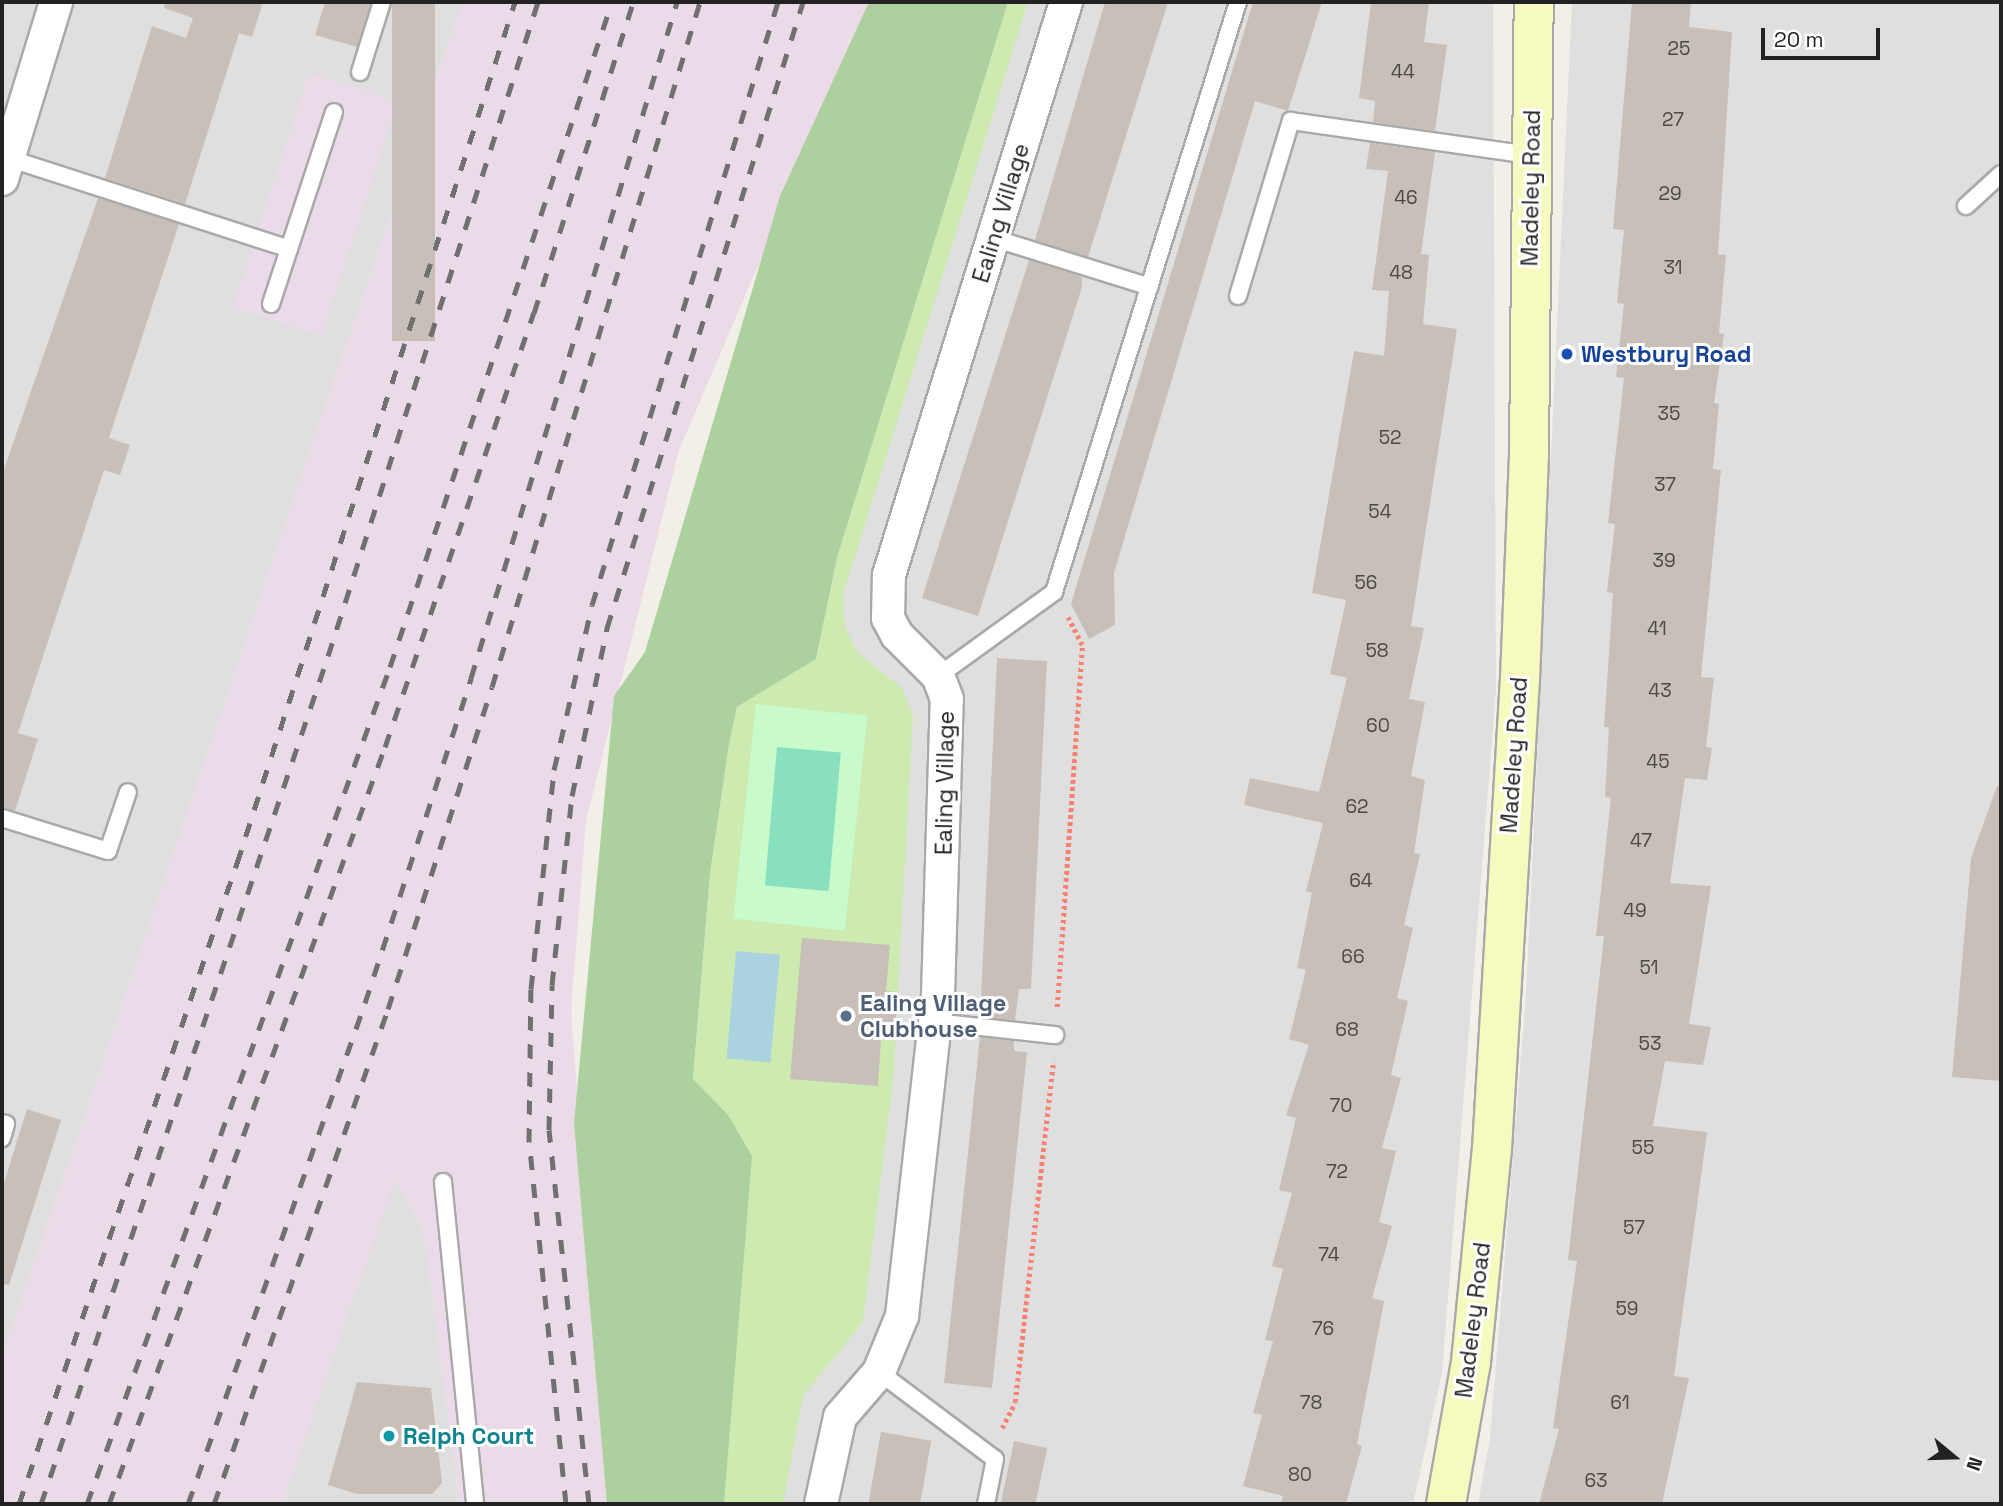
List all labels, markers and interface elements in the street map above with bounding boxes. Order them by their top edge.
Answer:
scale bar [1765,14,1884,58]
text: 20 m [1774,26,1824,53]
house number: 25 [1668,38,1690,60]
house number: 44 [1391,61,1415,83]
street label: Madeley Road [1516,109,1546,267]
house number: 27 [1662,109,1684,131]
street label: Ealing Village [967,140,1035,286]
house number: 29 [1658,183,1682,205]
house number: 46 [1394,187,1418,209]
house number: 31 [1663,257,1683,279]
house number: 48 [1389,262,1413,284]
place label: Westbury Road [1581,340,1751,368]
marker: Westbury Road [1559,346,1575,362]
house number: 35 [1658,403,1680,425]
house number: 52 [1379,427,1401,449]
house number: 37 [1654,474,1676,496]
house number: 54 [1368,501,1392,523]
house number: 39 [1652,550,1676,572]
house number: 56 [1354,572,1378,594]
house number: 41 [1647,618,1667,640]
house number: 58 [1365,640,1389,662]
street label: Madeley Road [1495,676,1533,834]
house number: 43 [1648,680,1672,702]
street label: Ealing Village [930,710,960,856]
house number: 60 [1366,715,1390,737]
house number: 45 [1646,751,1670,773]
house number: 62 [1345,796,1369,818]
house number: 47 [1630,830,1652,852]
house number: 64 [1349,870,1373,892]
house number: 49 [1623,900,1647,922]
house number: 66 [1341,946,1365,968]
house number: 51 [1639,957,1659,979]
place label: Ealing Village Clubhouse [860,989,1007,1043]
marker: Ealing Village Clubhouse [838,1008,854,1024]
house number: 68 [1335,1019,1359,1041]
house number: 53 [1639,1033,1661,1055]
house number: 70 [1330,1095,1352,1117]
house number: 55 [1632,1137,1654,1159]
house number: 72 [1326,1161,1348,1183]
house number: 57 [1623,1217,1645,1239]
street label: Madeley Road [1450,1240,1496,1400]
house number: 74 [1318,1244,1340,1266]
house number: 59 [1615,1298,1639,1320]
house number: 76 [1312,1318,1334,1340]
house number: 78 [1300,1392,1322,1414]
house number: 61 [1610,1392,1630,1414]
place label: Relph Court [403,1422,534,1450]
north arrow [1919,1422,1989,1492]
marker: Relph Court [381,1428,397,1444]
text: N [1960,1454,1988,1474]
house number: 80 [1288,1464,1312,1486]
house number: 63 [1584,1470,1608,1492]

